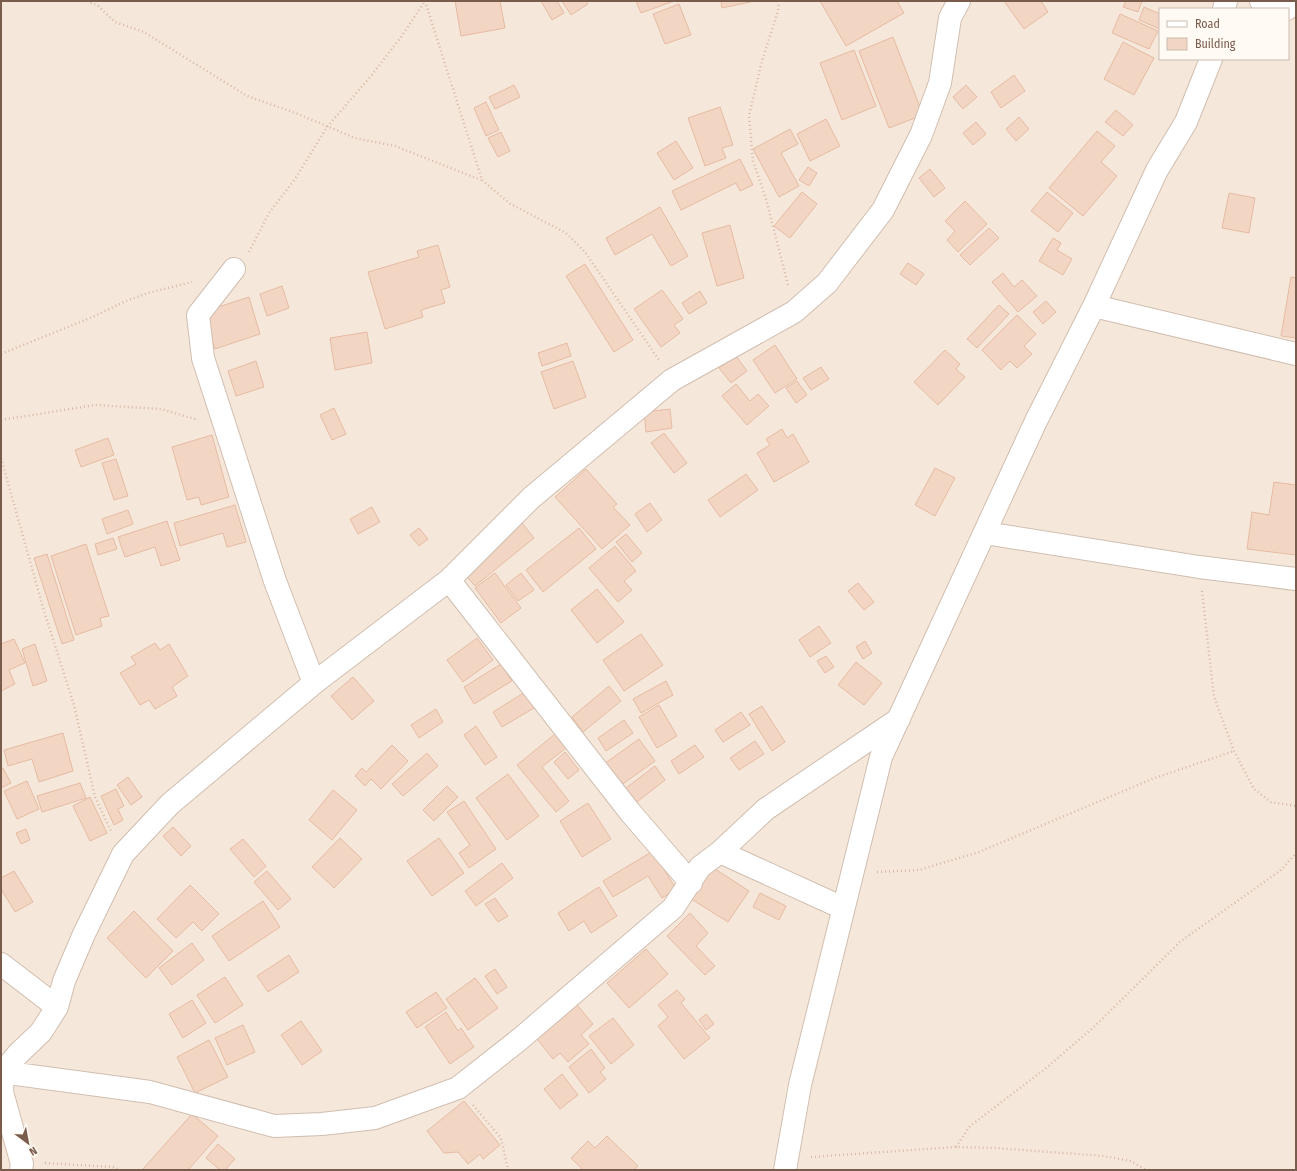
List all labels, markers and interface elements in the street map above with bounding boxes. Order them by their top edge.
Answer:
legend [1159,8,1289,60]
text: Road [1195,17,1220,31]
text: Building [1195,37,1236,51]
north arrow [8,1123,48,1163]
text: N [27,1144,39,1158]

